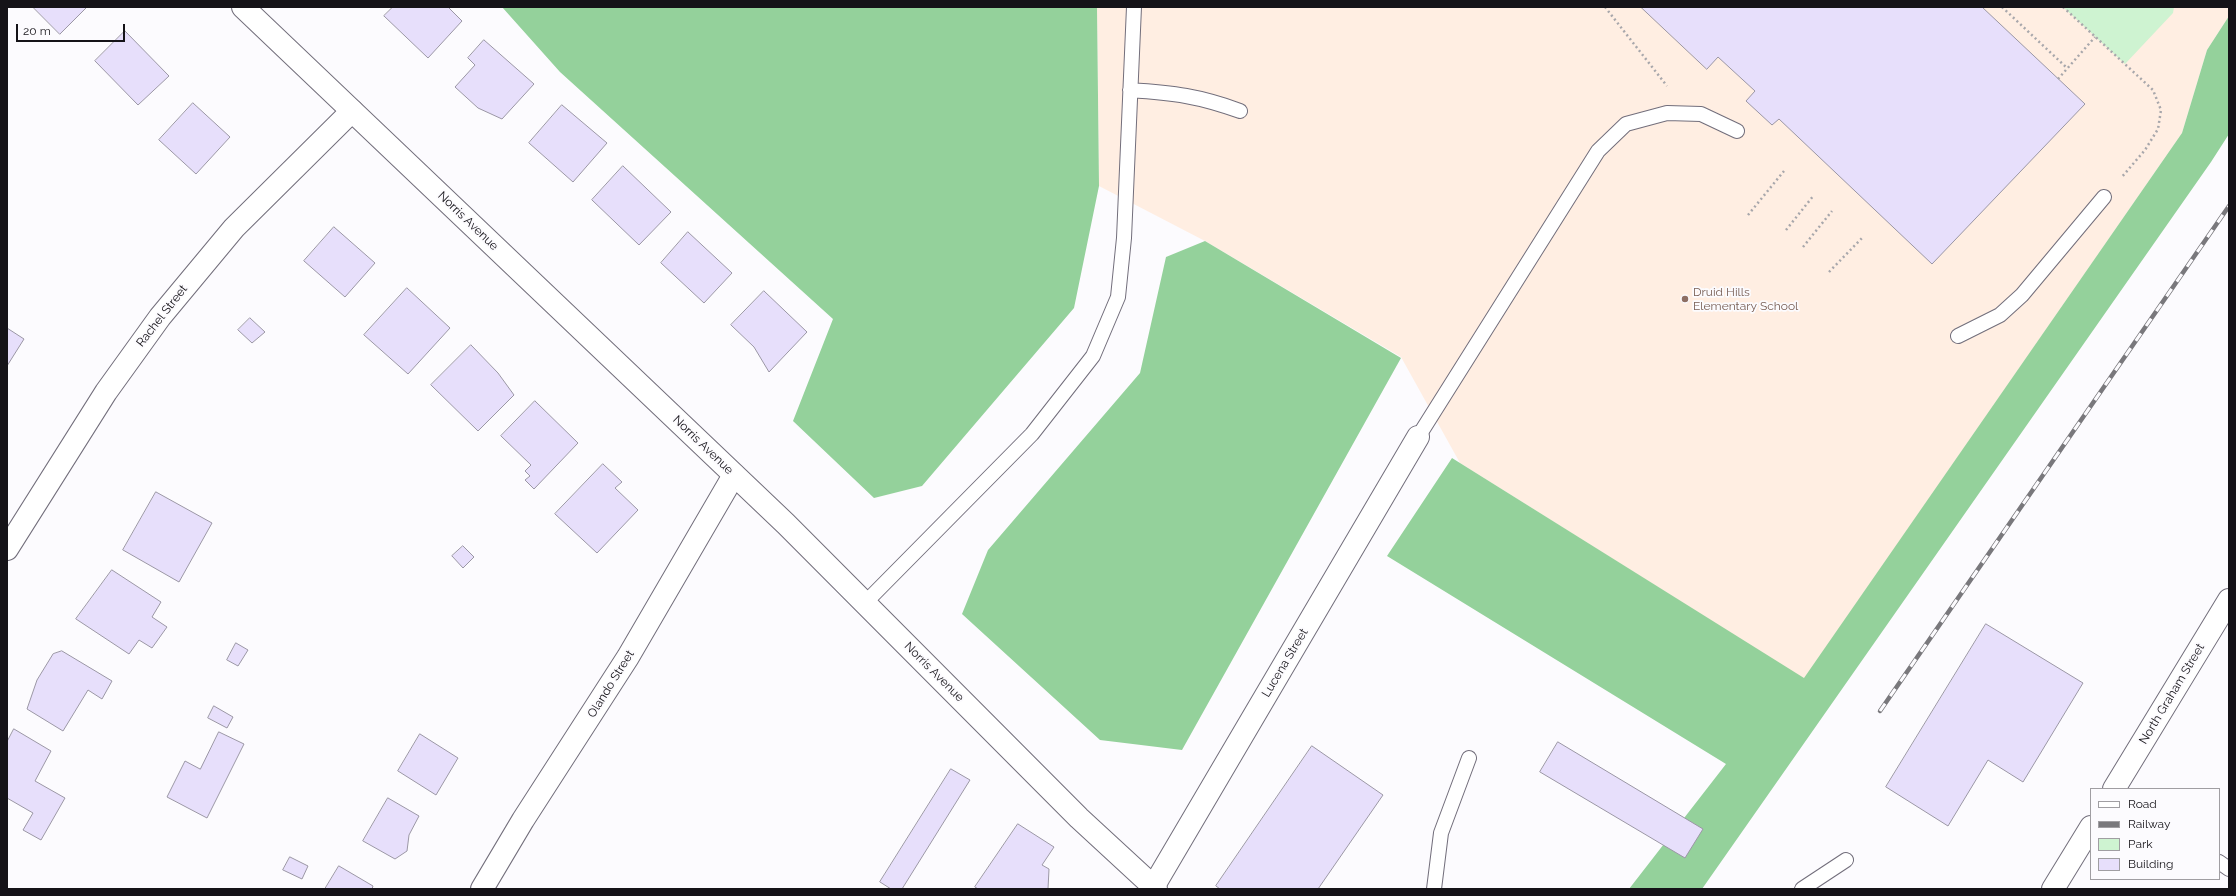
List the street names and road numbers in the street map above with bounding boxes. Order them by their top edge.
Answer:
street label: Norris Avenue [435,189,501,253]
street label: Rachel Street [133,282,191,350]
street label: Norris Avenue [670,413,736,477]
street label: Lucena Street [1259,626,1311,700]
street label: Norris Avenue [901,639,967,705]
street label: North Graham Street [2136,641,2208,747]
street label: Olando Street [585,648,637,720]

